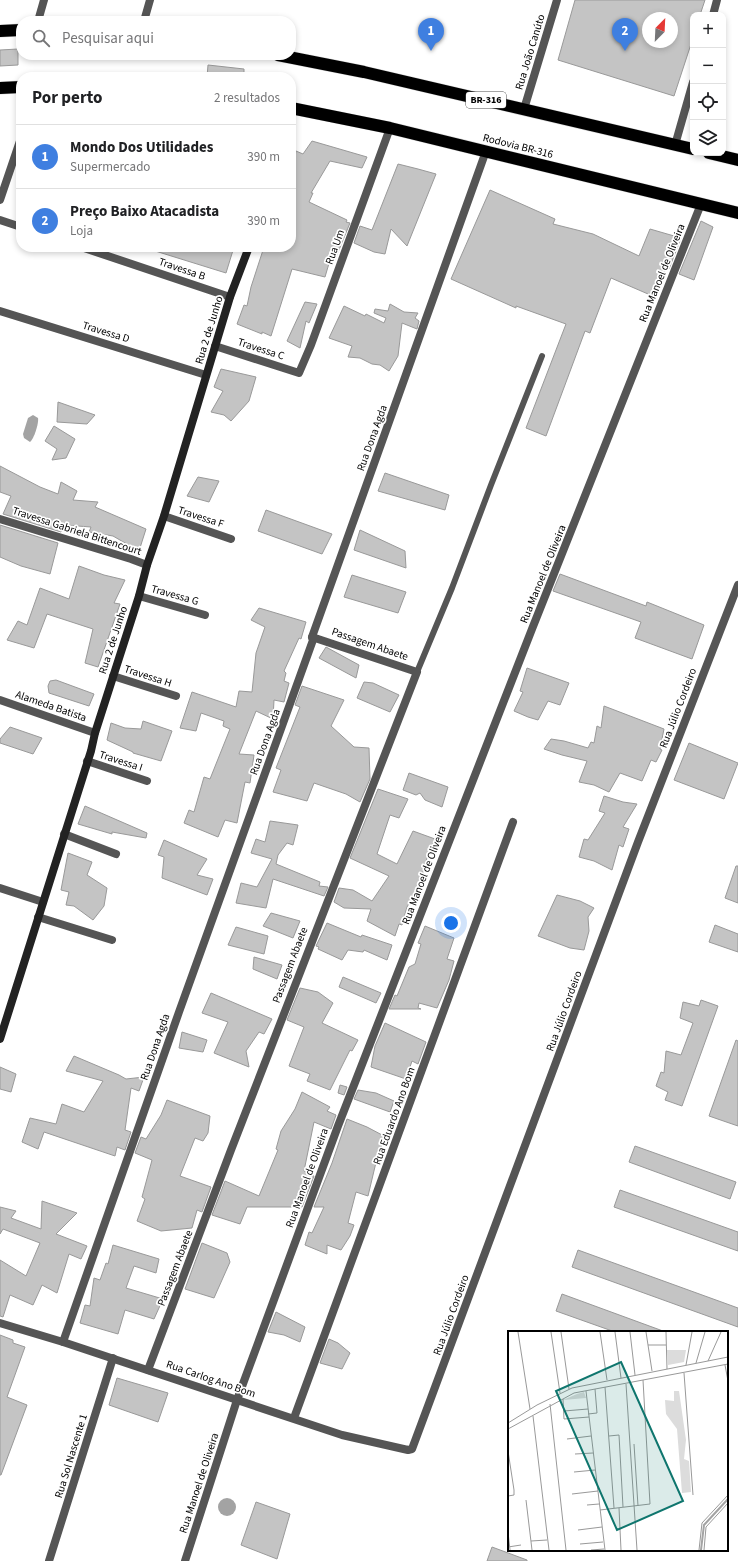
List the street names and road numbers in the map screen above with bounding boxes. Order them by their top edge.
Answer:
street label: Rua João Canúto [511,12,549,92]
road number: BR-316 [466,92,506,108]
street label: Rodovia BR-316 [481,130,555,162]
street label: Rua Manoel de Oliveira [635,222,689,324]
street label: Rua Um [322,227,348,267]
street label: Travessa B [157,254,208,284]
street label: Rua 2 de Junho [192,294,227,366]
street label: Travessa D [80,318,132,346]
street label: Travessa C [236,334,286,364]
street label: Rua Dona Agda [353,403,391,473]
street label: Travessa Gabriela Bittencourt [11,503,144,559]
street label: Travessa F [176,503,226,532]
street label: Rua Manoel de Oliveira [516,523,570,625]
street label: Travessa G [149,581,201,609]
street label: Rua 2 de Junho [95,604,131,676]
street label: Passagem Abaete [330,624,411,664]
street label: Travessa H [122,661,174,691]
street label: Rua Júlio Cordeiro [656,666,700,750]
street label: Alameda Batista [13,687,89,725]
street label: Rua Dona Agda [246,707,284,777]
street label: Travessa I [97,747,145,775]
street label: Rua Manoel de Oliveira [398,823,450,927]
street label: Passagem Abaete [269,924,312,1005]
street label: Rua Júlio Cordeiro [542,969,586,1053]
street label: Rua Dona Agda [137,1012,173,1082]
street label: Rua Eduardo Ano Bom [369,1065,419,1167]
street label: Rua Manoel de Oliveira [282,1126,332,1230]
street label: Passagem Abaete [154,1227,197,1308]
street label: Rua Júlio Cordeiro [429,1273,473,1357]
street label: Rua Carlog Ano Bom [164,1357,258,1401]
street label: Rua Sol Nascente 1 [51,1412,91,1500]
street label: Rua Manoel de Oliveira [176,1431,222,1535]

